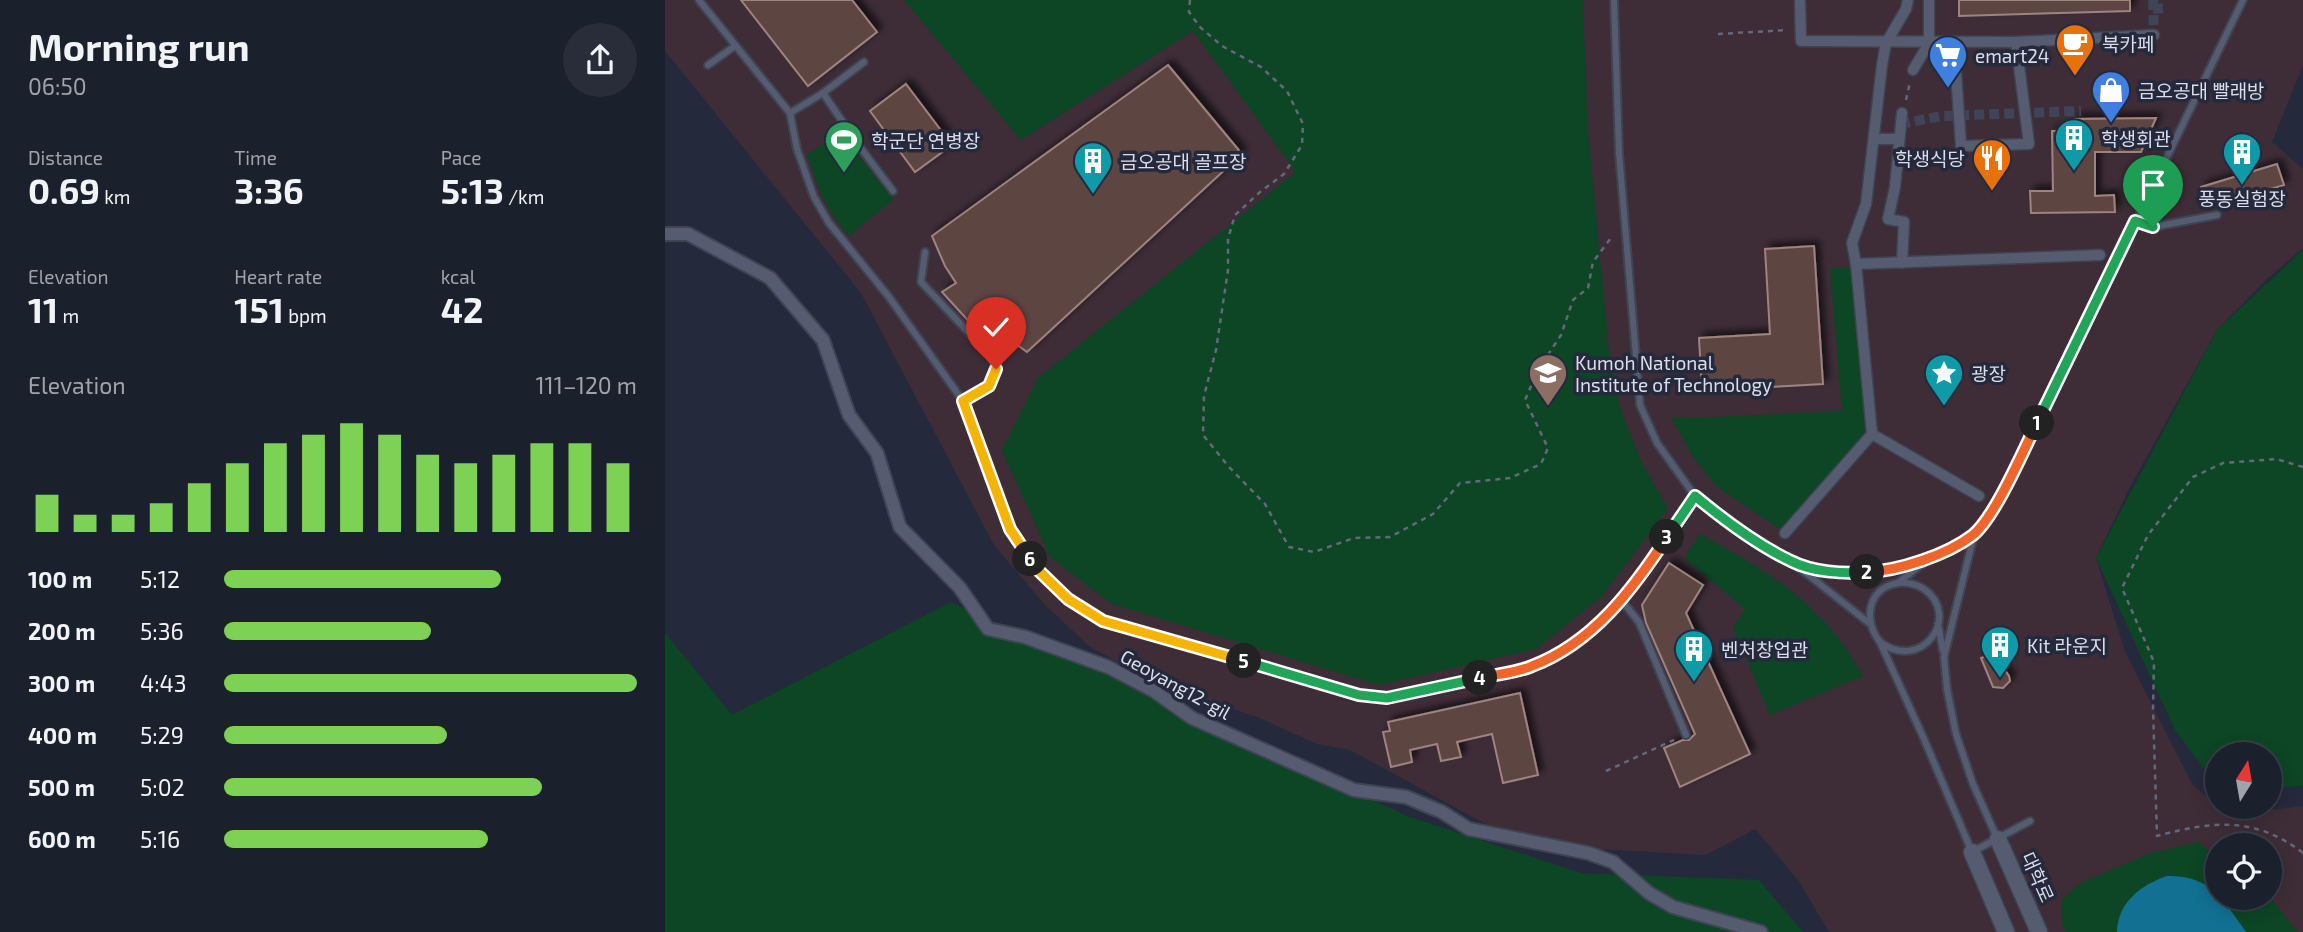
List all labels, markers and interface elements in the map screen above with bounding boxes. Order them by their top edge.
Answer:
cafe icon: 북카페 [2054,22,2096,77]
text: Morning run [28,23,249,69]
button: share [563,23,637,97]
place label: 북카페 [2102,32,2154,55]
supermarket icon: emart24 [1927,34,1969,89]
place label: emart24 [1975,44,2050,67]
shop icon: 금오공대 빨래방 [2090,69,2132,124]
text: 06:50 [28,72,87,100]
place label: 금오공대 빨래방 [2138,79,2265,102]
building icon: 학생회관 [2053,117,2095,172]
sports icon: 학군단 연병장 [823,119,865,174]
place label: 학생회관 [2101,127,2171,150]
place label: 학군단 연병장 [871,129,980,152]
building icon: 풍동실험장 [2221,131,2263,186]
restaurant icon: 학생식당 [1971,137,2013,192]
building icon: 금오공대 골프장 [1072,140,1114,195]
text: Distance [28,146,103,169]
text: Time [234,146,277,169]
text: Pace [441,146,482,169]
place label: 학생식당 [1895,147,1965,170]
place label: 금오공대 골프장 [1120,150,1247,173]
pin [2123,155,2183,227]
icon: arrive [2134,166,2172,204]
text: 0.69 [28,169,100,211]
text: 3:36 [234,169,304,211]
text: 5:13 [441,169,504,211]
text: km [100,185,131,208]
text: /km [504,185,544,208]
place label: 풍동실험장 [2198,187,2286,210]
text: Elevation [28,265,109,288]
text: Heart rate [234,265,322,288]
text: kcal [441,265,475,288]
text: 11 [28,288,58,330]
text: 151 [234,288,284,330]
text: 42 [441,288,483,330]
pin [966,297,1026,369]
text: m [58,304,79,327]
text: bpm [284,304,327,327]
icon: check [977,308,1015,346]
place label: Kumoh National Institute of Technology [1575,351,1772,396]
school or university icon: Kumoh National Institute of Technology [1527,352,1569,407]
place icon: 광장 [1923,352,1965,407]
place label: 광장 [1971,362,2006,385]
text: Elevation [28,371,126,399]
text: 111–120 m [535,371,637,399]
pin: 1 [2019,406,2055,440]
text: 1 [2032,411,2041,434]
pin: 3 [1649,520,1685,554]
text: 3 [1661,525,1672,548]
pin: 6 [1013,542,1047,576]
text: 6 [1024,547,1035,570]
pin: 2 [1849,554,1885,590]
text: 2 [1861,560,1872,583]
text: 100 m [28,565,92,593]
text: 5:12 [140,565,180,593]
text: 200 m [28,617,96,645]
text: 5:36 [140,617,184,645]
building icon: Kit 라운지 [1979,624,2021,679]
building icon: 벤처창업관 [1673,628,1715,683]
place label: Kit 라운지 [2027,634,2107,657]
place label: 벤처창업관 [1721,638,1808,661]
street label: Geoyang12-gil [1117,644,1235,724]
pin: 5 [1227,644,1261,678]
text: 5 [1238,649,1249,672]
pin: 4 [1463,660,1497,696]
text: 4 [1473,666,1486,689]
text: 300 m [28,669,95,697]
text: 4:43 [140,669,187,697]
text: 400 m [28,721,97,749]
text: 5:29 [140,721,184,749]
north arrow [2205,742,2282,819]
map controls [2205,742,2282,910]
text: 500 m [28,773,95,801]
text: 5:02 [140,773,185,801]
text: 600 m [28,825,96,853]
text: 5:16 [140,825,180,853]
button: locate [2205,833,2282,910]
street label: 대학로 [2017,848,2059,906]

